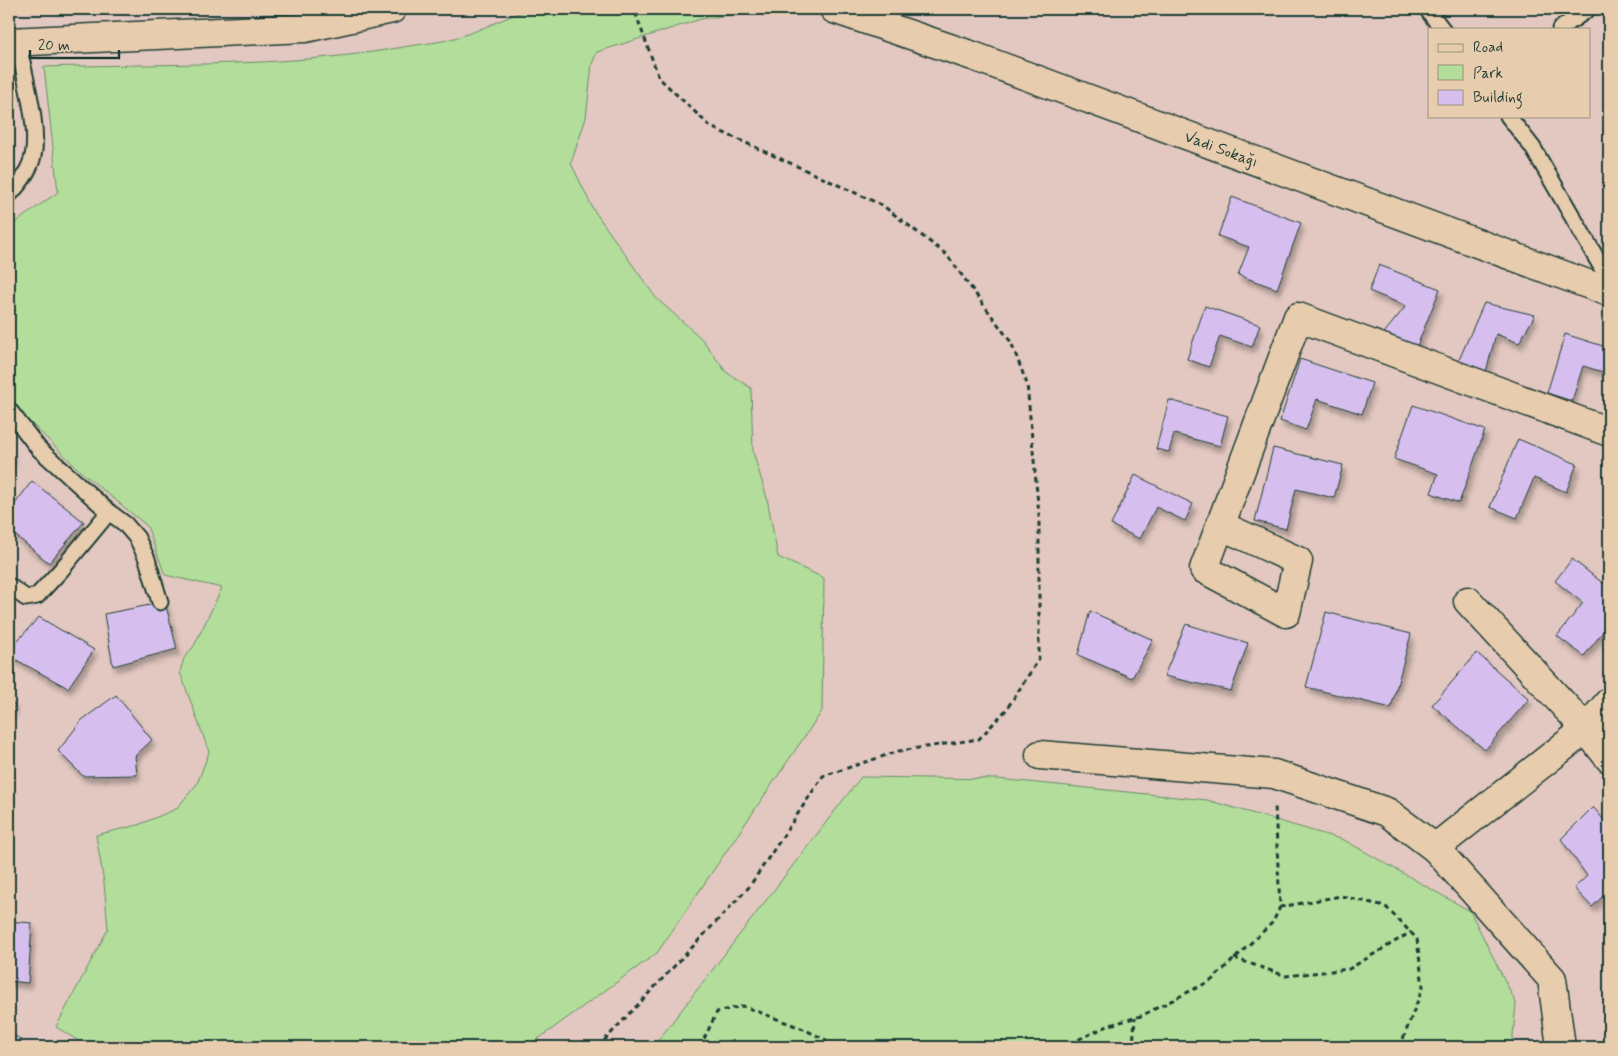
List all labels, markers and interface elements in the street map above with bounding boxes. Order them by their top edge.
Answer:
scale bar [30,28,119,60]
legend [1428,28,1590,118]
text: 20 m [38,36,70,56]
text: Road [1473,38,1503,58]
text: Park [1473,64,1503,84]
text: Building [1473,88,1523,109]
street label: Vadi Sokağı [1181,126,1261,173]

